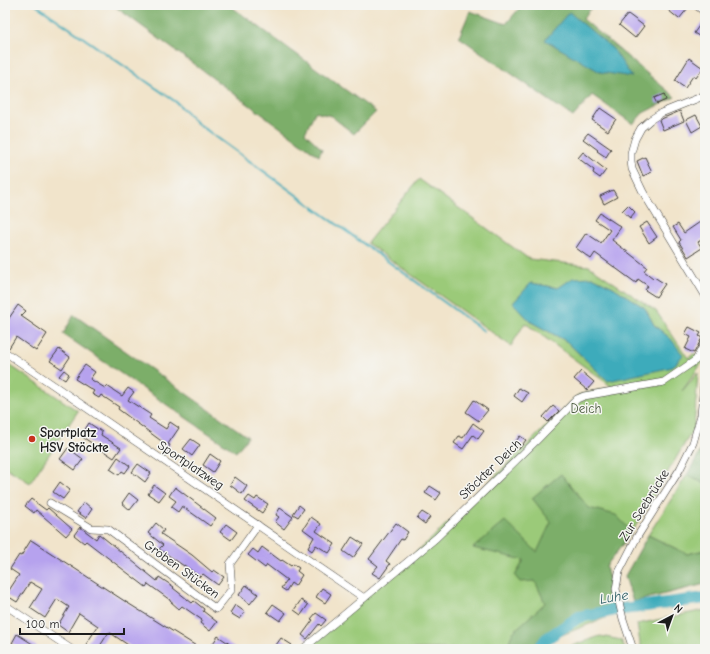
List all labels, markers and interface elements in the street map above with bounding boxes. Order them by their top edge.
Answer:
park label: Deich [571,401,601,416]
place label: Sportplatz HSV Stöckte [40,425,109,455]
marker: Sportplatz HSV Stöckte [27,434,37,444]
street label: Stöckter Deich [456,436,524,502]
street label: Sportplatzweg [155,437,227,493]
street label: Zur Seebrücke [616,466,672,544]
street label: Groben Stücken [141,537,223,601]
water label: Luhe [598,586,630,608]
north arrow [652,596,692,636]
text: N [671,602,685,616]
scale bar [20,610,124,636]
text: 100 m [26,617,59,631]

